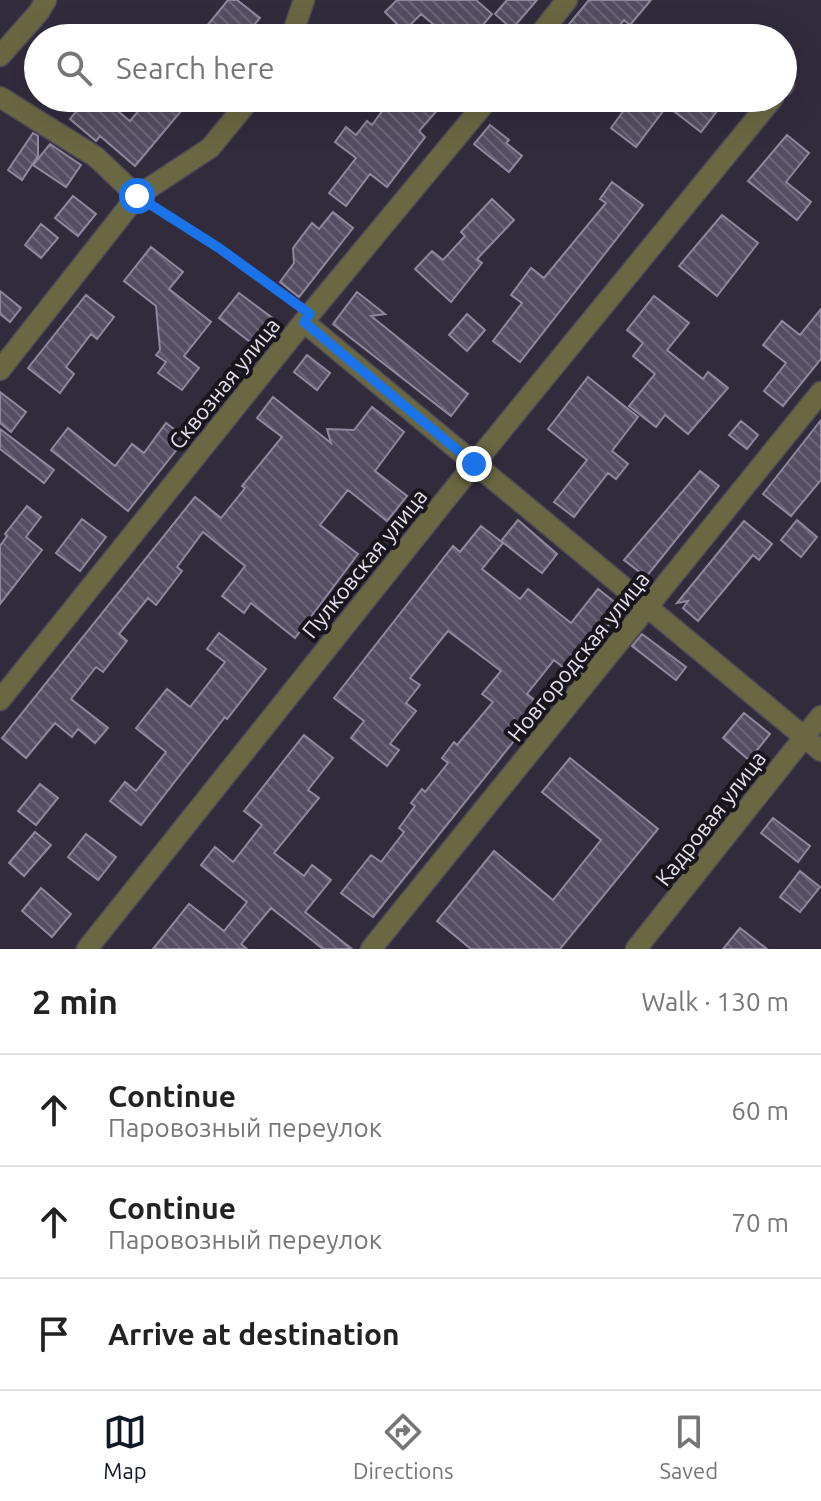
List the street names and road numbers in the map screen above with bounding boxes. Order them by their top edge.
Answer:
street label: Сквозная улица [163,312,285,454]
street label: Пулковская улица [296,484,432,642]
street label: Новгородская улица [502,566,654,746]
street label: Кадровая улица [650,746,770,890]

